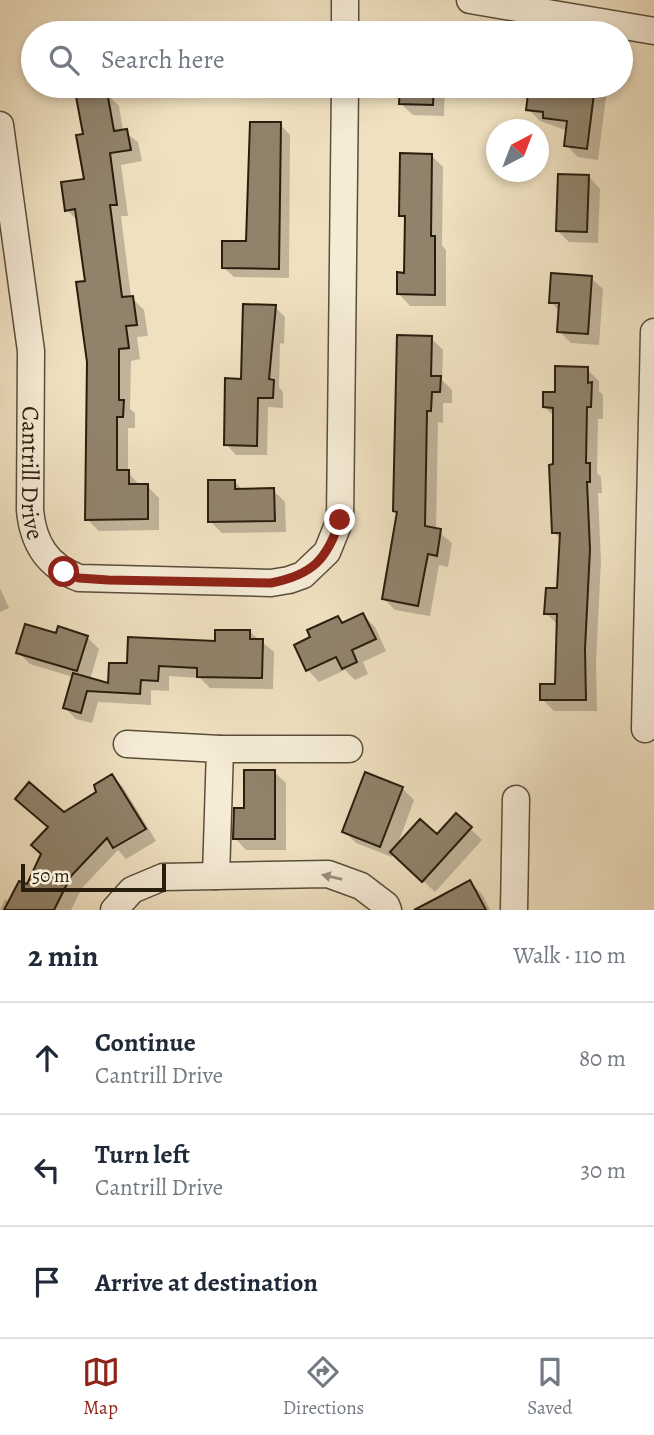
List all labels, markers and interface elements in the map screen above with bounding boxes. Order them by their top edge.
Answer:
search box [21,21,633,98]
icon: search [45,41,83,79]
text: Search here [101,42,225,77]
north arrow [486,119,549,182]
street label: Cantrill Drive [14,406,52,544]
route end [324,504,355,535]
route start [48,556,79,587]
scale bar [21,861,166,893]
text: 50 m [32,863,70,889]
one-way arrow [320,871,342,882]
text: 2 min [28,936,98,976]
text: Walk · 110 m [513,940,626,971]
text: Continue [95,1025,196,1060]
icon: ahead [28,1039,66,1077]
text: 80 m [579,1043,626,1074]
text: Cantrill Drive [95,1060,223,1091]
text: Turn left [95,1137,190,1172]
icon: left [28,1151,66,1189]
text: 30 m [580,1155,626,1186]
text: Cantrill Drive [95,1172,223,1203]
icon: arrive [28,1263,66,1301]
text: Arrive at destination [95,1265,318,1300]
tab: Map [82,1353,120,1421]
tab: Directions [283,1353,364,1421]
tab: Saved [527,1353,572,1421]

